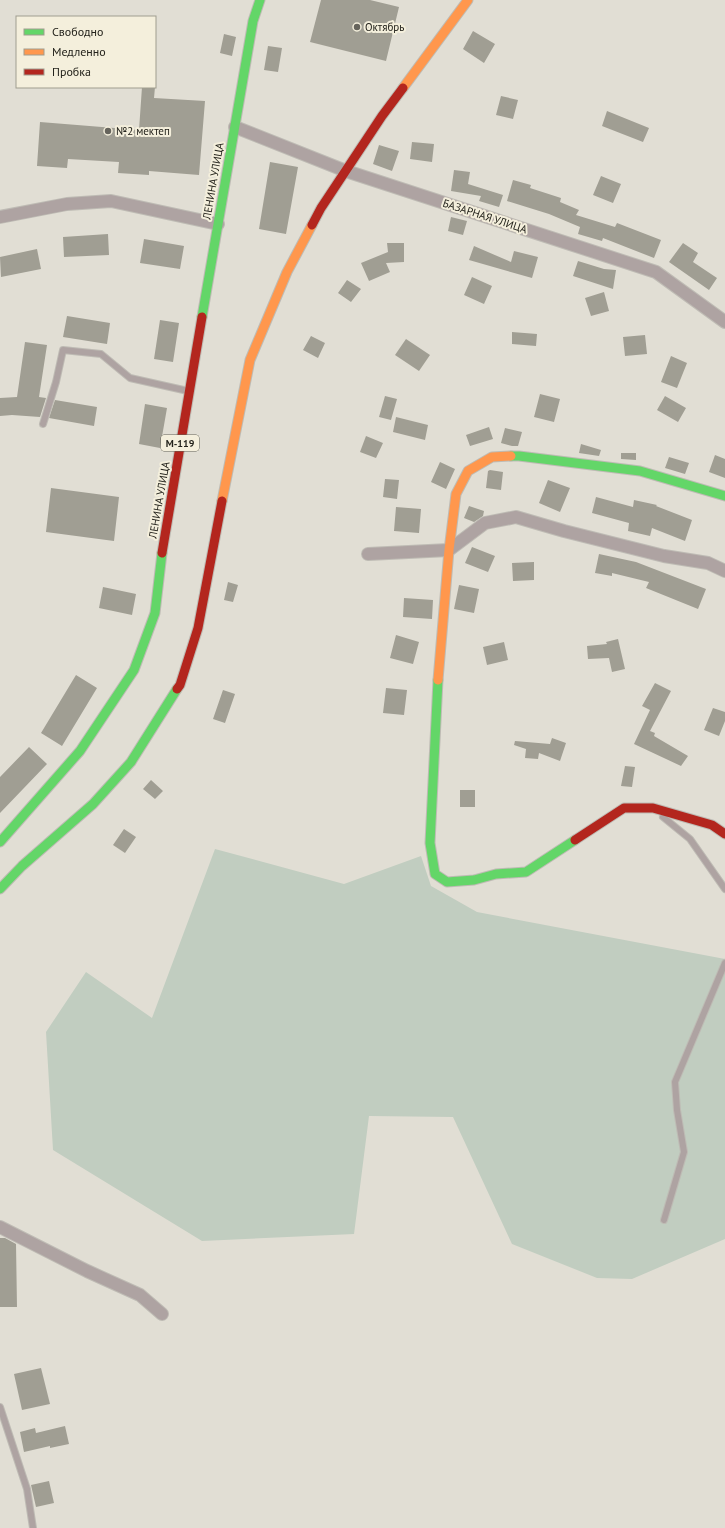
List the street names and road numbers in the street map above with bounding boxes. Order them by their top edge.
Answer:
street label: ЛЕНИНА УЛИЦА [199,141,227,221]
street label: БАЗАРНАЯ УЛИЦА [441,196,529,236]
road number: М-119 [161,435,199,451]
street label: ЛЕНИНА УЛИЦА [145,460,173,540]

